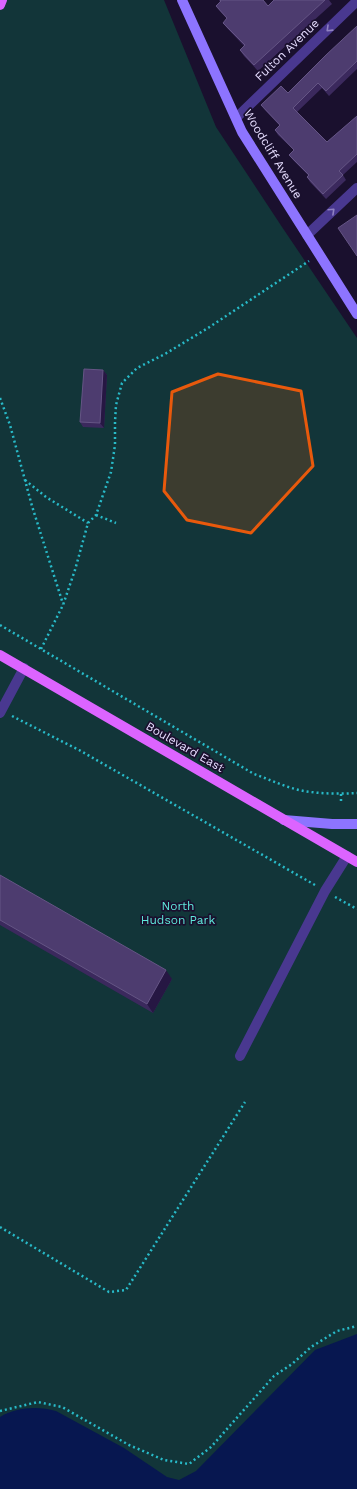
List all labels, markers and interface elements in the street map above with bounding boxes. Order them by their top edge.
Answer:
street label: Fulton Avenue [252,16,322,84]
one-way arrow [326,24,334,31]
street label: Woodcliff Avenue [241,107,305,201]
one-way arrow [327,209,335,216]
street label: Boulevard East [143,719,227,775]
park label: North Hudson Park [141,899,215,927]

